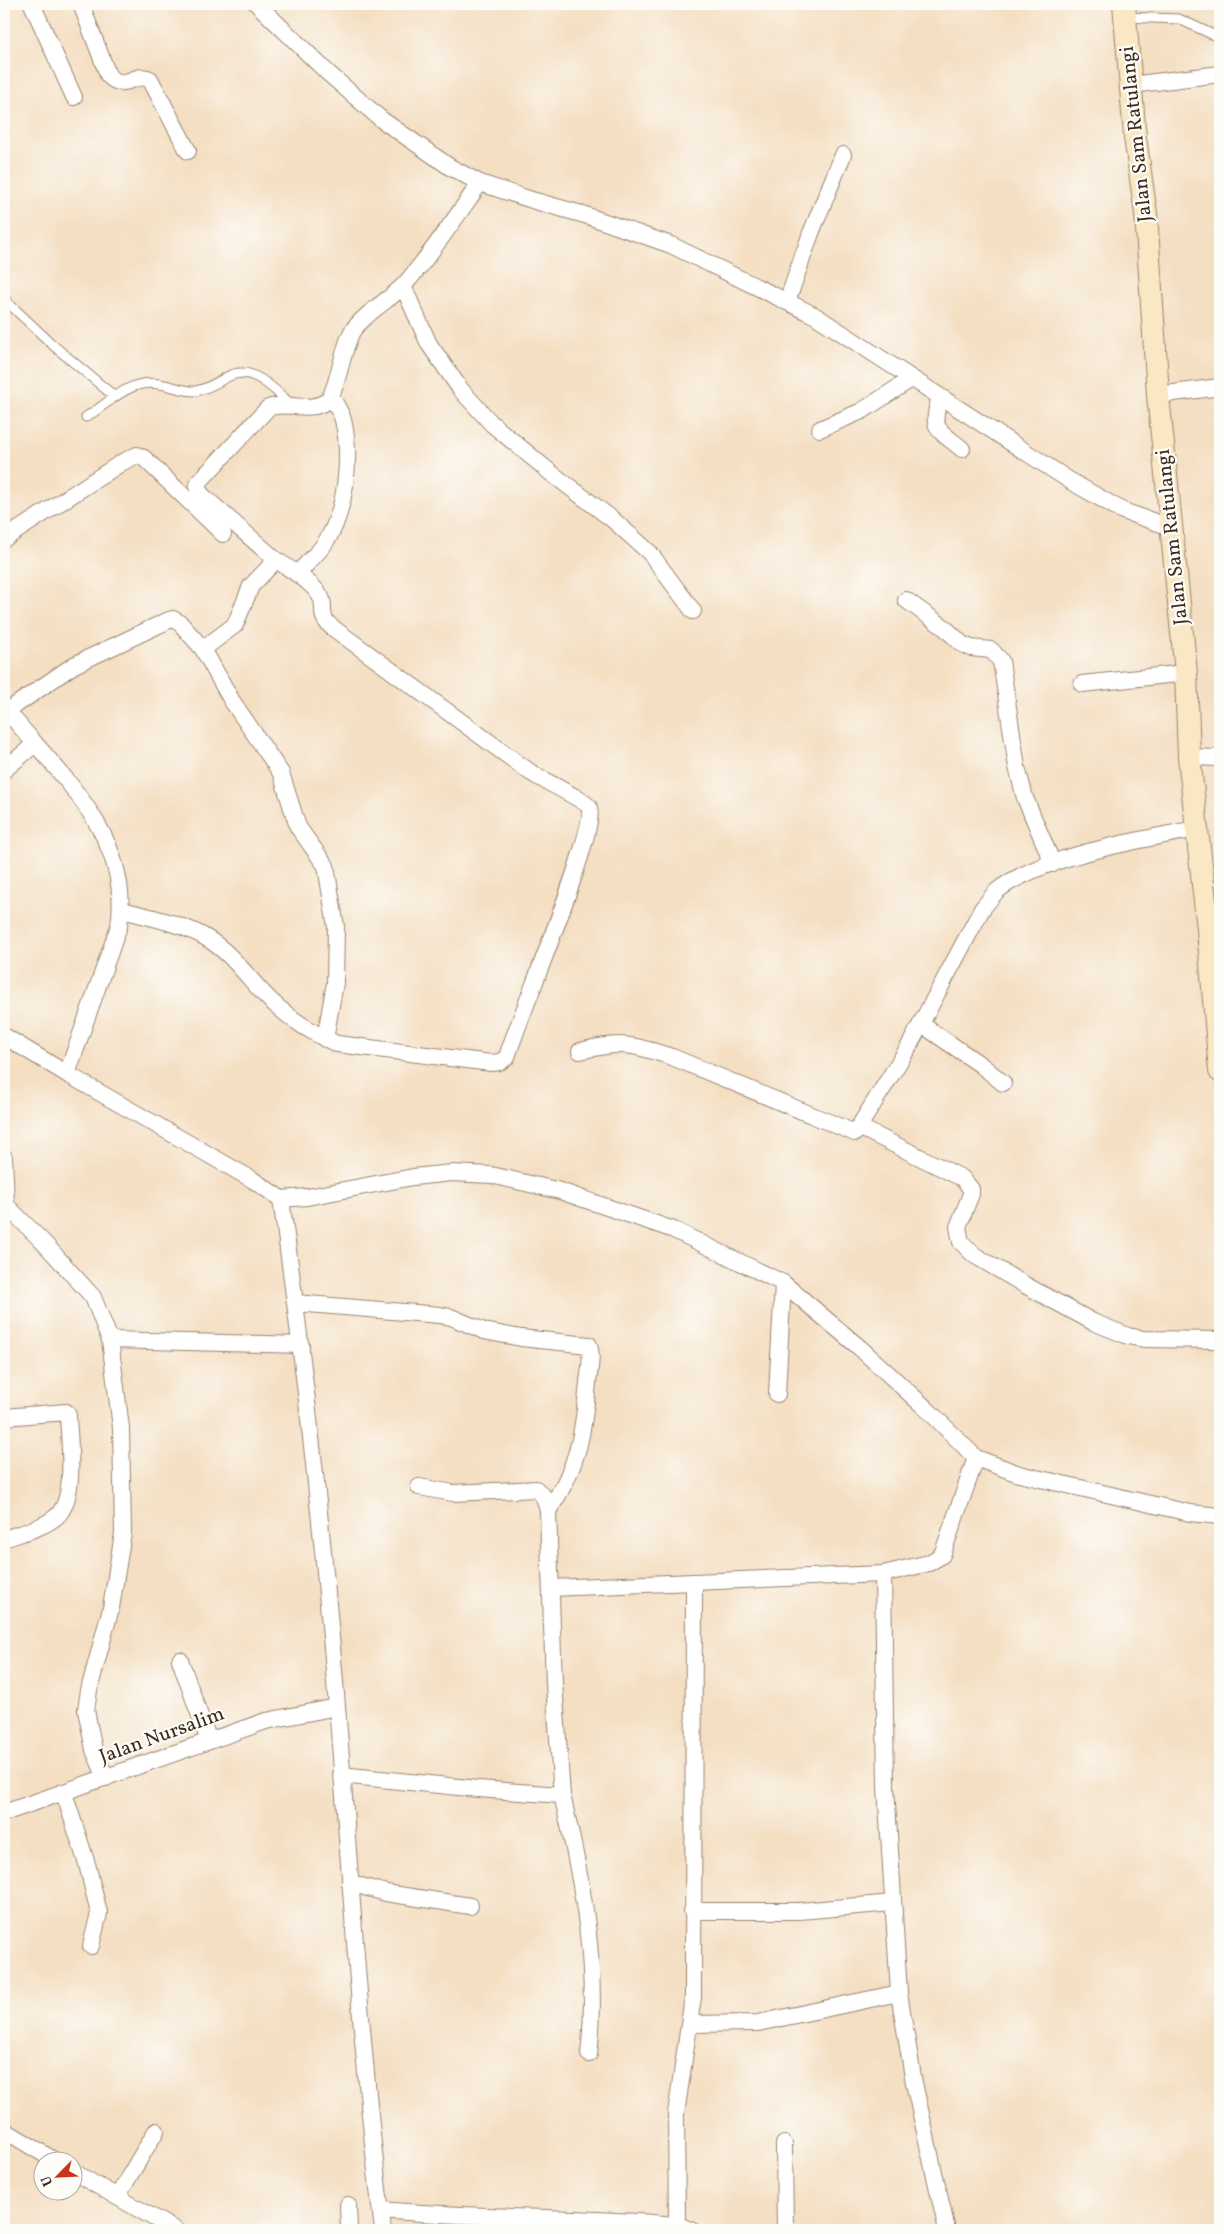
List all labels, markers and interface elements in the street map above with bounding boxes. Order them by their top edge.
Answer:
street label: Jalan Sam Ratulangi [1114,45,1160,223]
street label: Jalan Sam Ratulangi [1150,448,1196,626]
street label: Jalan Nursalim [96,1700,228,1772]
north arrow [32,2152,82,2202]
text: U [37,2172,58,2189]

